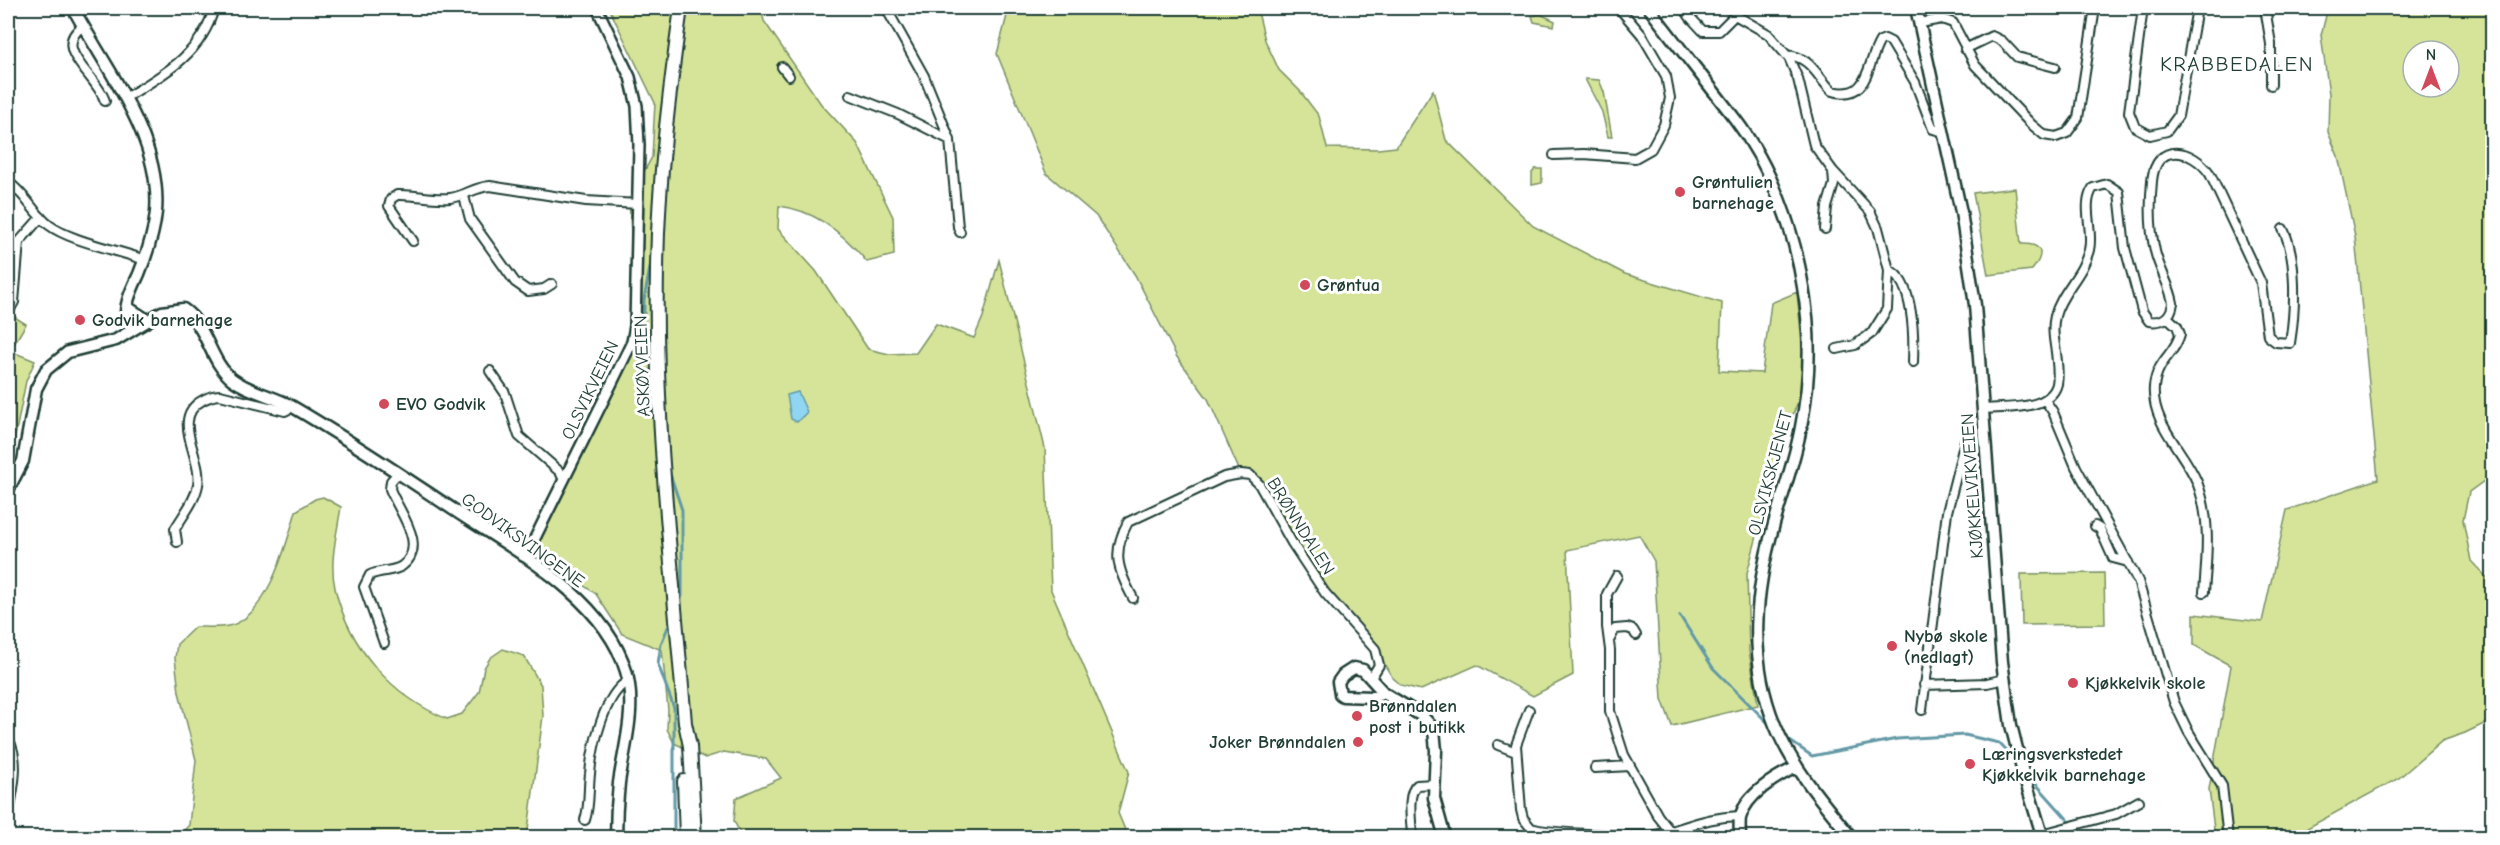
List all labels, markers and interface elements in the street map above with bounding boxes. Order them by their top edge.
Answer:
north arrow [2401,39,2461,99]
text: N [2426,46,2436,64]
district label: KRABBEDALEN [2160,52,2314,76]
place label: Grøntulien barnehage [1692,172,1774,214]
marker: Grøntulien barnehage [1673,185,1687,199]
place label: Grøntua [1317,275,1380,296]
marker: Grøntua [1298,278,1312,292]
place label: Godvik barnehage [92,310,233,331]
marker: Godvik barnehage [73,313,87,327]
street label: ASKØYVEIEN [630,315,655,417]
street label: OLSVIKVEIEN [557,337,623,443]
place label: EVO Godvik [396,394,486,415]
marker: EVO Godvik [377,397,391,411]
street label: OLSVIKSKJENET [1744,408,1797,538]
street label: KJØKKELVIKVEIEN [1957,413,1988,559]
street label: BRØNNDALEN [1262,474,1339,579]
street label: GODVIKSVINGENE [457,489,589,592]
place label: Nybø skole (nedlagt) [1904,626,1988,668]
marker: Nybø skole (nedlagt) [1885,639,1899,653]
place label: Kjøkkelvik skole [2085,673,2205,694]
marker: Kjøkkelvik skole [2066,676,2080,690]
place label: Brønndalen post i butikk [1369,696,1465,738]
marker: Brønndalen post i butikk [1350,709,1364,723]
place label: Joker Brønndalen [1209,732,1346,753]
marker: Joker Brønndalen [1351,735,1365,749]
place label: Læringsverkstedet Kjøkkelvik barnehage [1982,744,2146,786]
marker: Læringsverkstedet Kjøkkelvik barnehage [1963,757,1977,771]

